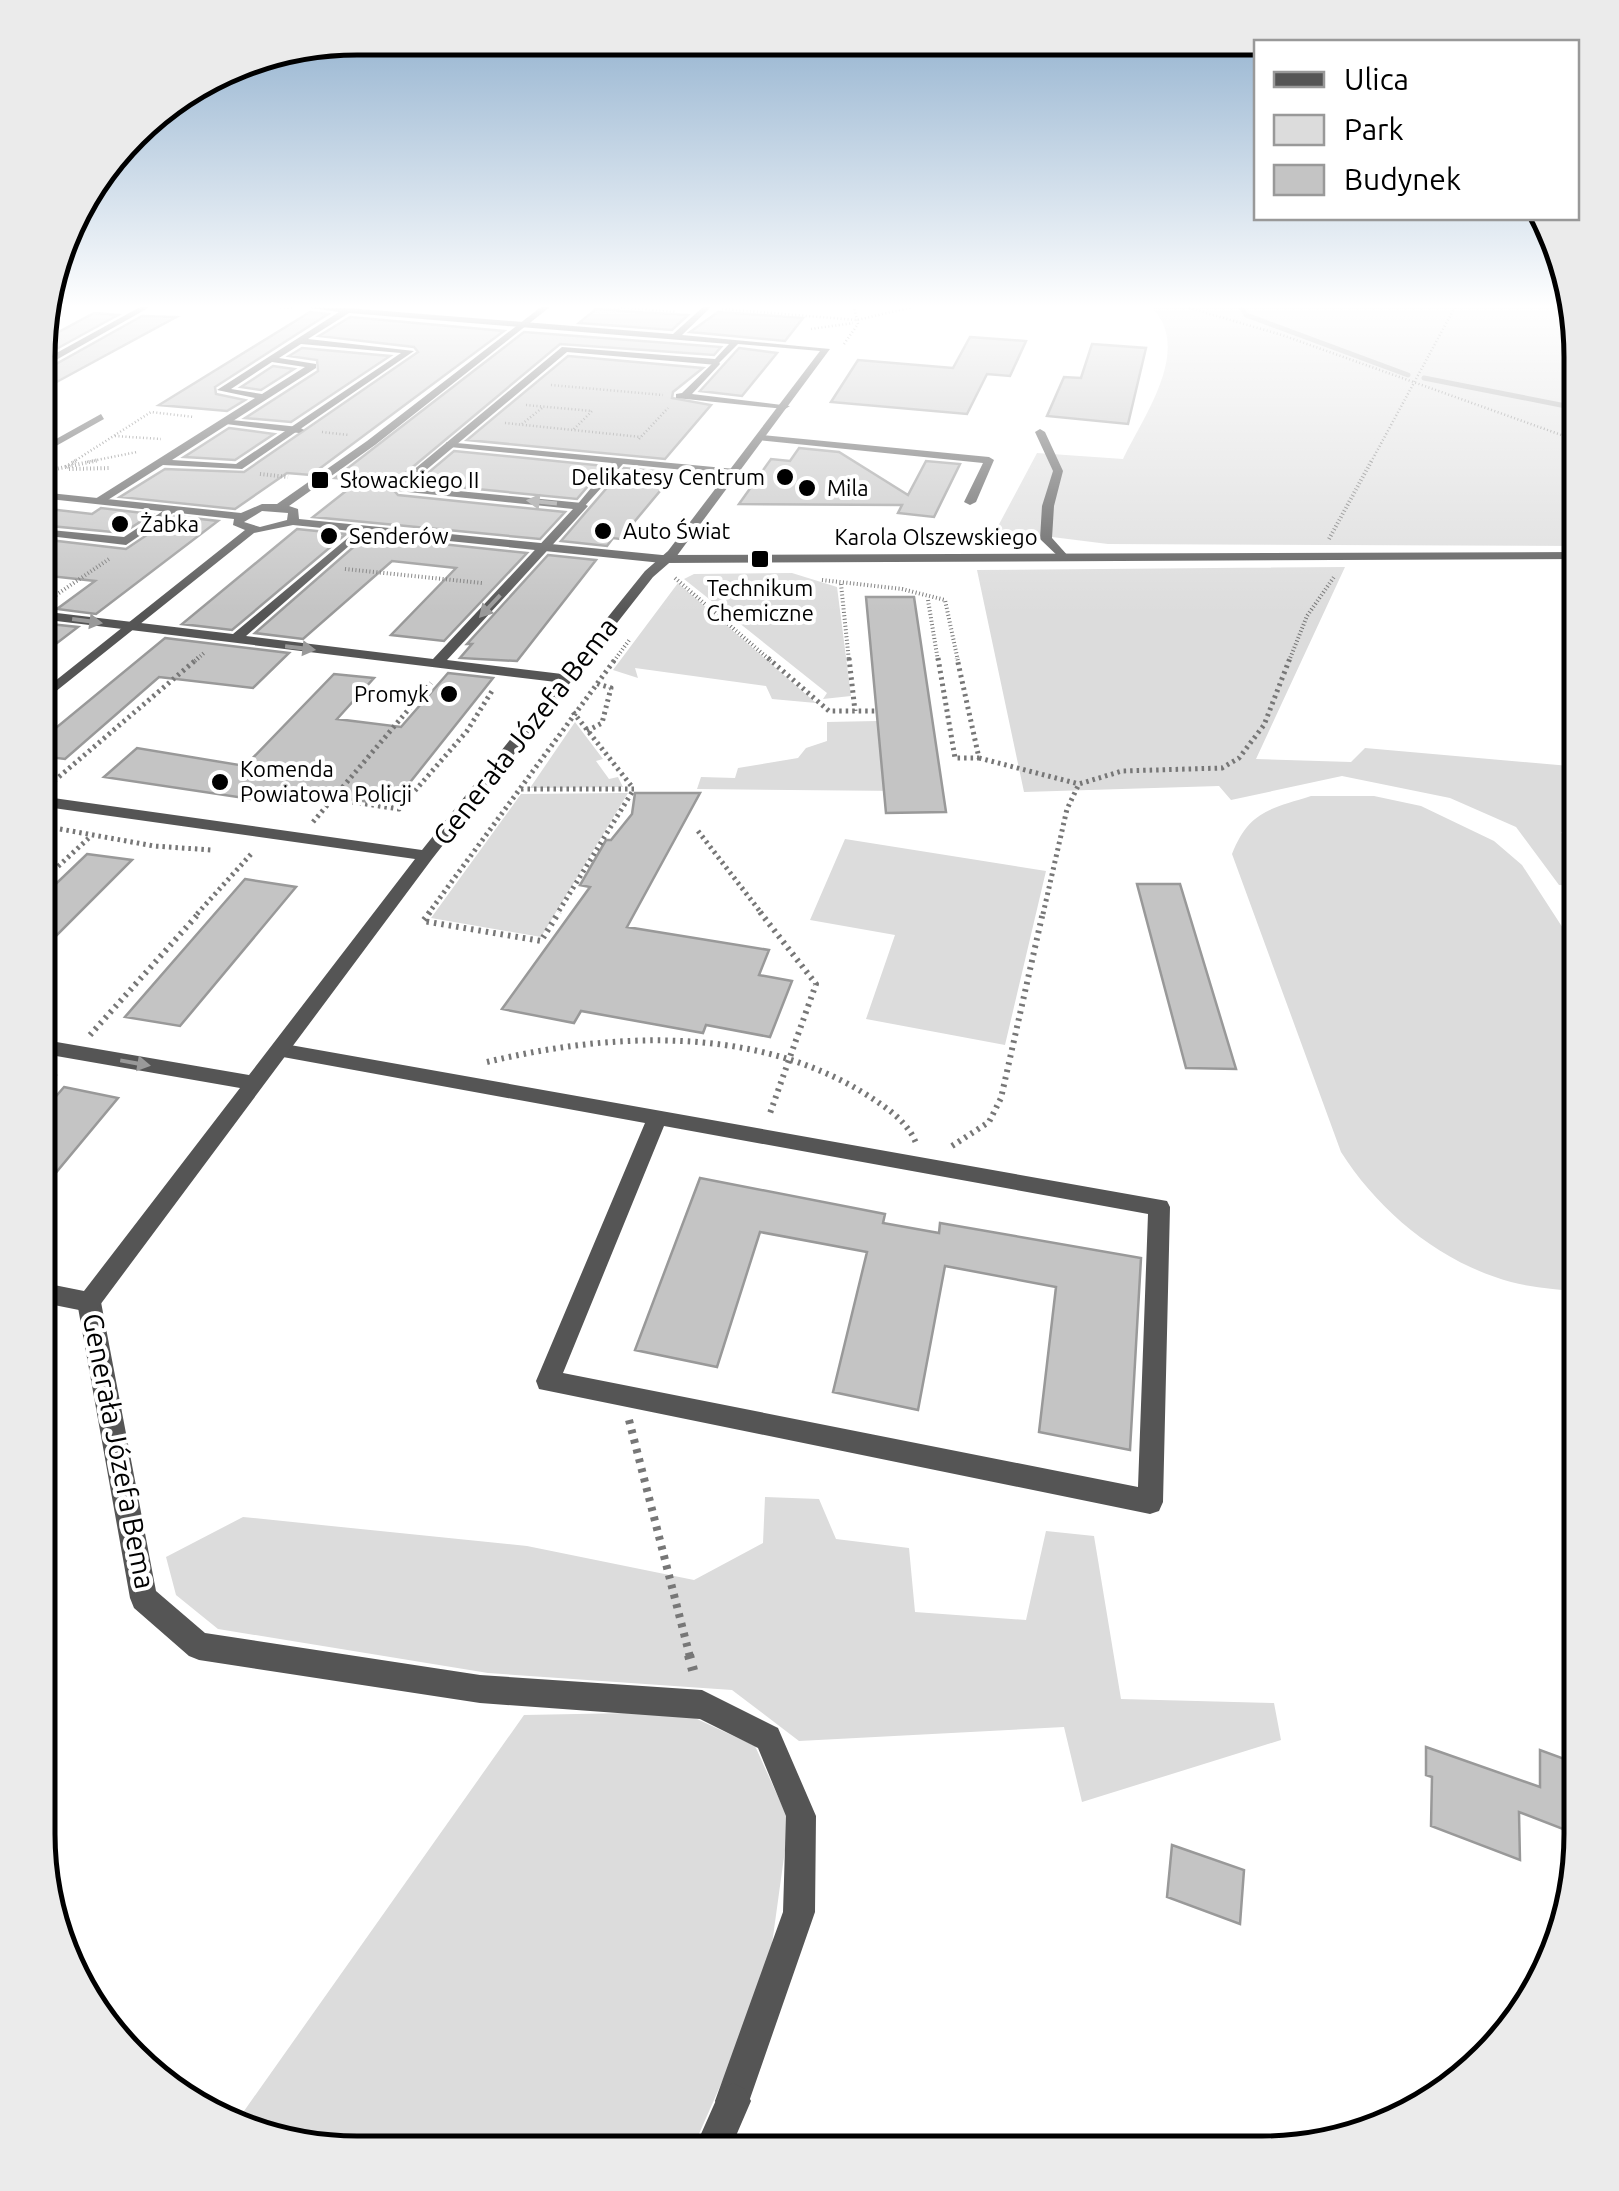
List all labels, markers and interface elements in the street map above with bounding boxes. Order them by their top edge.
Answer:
legend [1254,40,1579,220]
text: Ulica [1344,62,1409,96]
text: Park [1344,112,1404,146]
text: Budynek [1344,162,1461,196]
place label: Delikatesy Centrum [571,464,765,489]
marker: Delikatesy Centrum [774,466,796,488]
place label: Słowackiego II [340,467,479,492]
marker: Słowackiego II [309,469,331,491]
place label: Mila [827,475,869,500]
marker: Mila [796,477,818,499]
one-way arrow [525,494,557,510]
place label: Żabka [140,511,199,536]
marker: Żabka [109,513,131,535]
place label: Auto Świat [623,517,731,543]
marker: Auto Świat [592,520,614,542]
place label: Senderów [349,523,448,548]
street label: Karola Olszewskiego [834,524,1038,549]
marker: Senderów [318,525,340,547]
marker: Technikum Chemiczne [749,548,771,570]
place label: Technikum Chemiczne [706,575,814,625]
one-way arrow [479,594,502,618]
street label: Generała Józefa Bema [426,611,623,851]
one-way arrow [71,614,103,630]
one-way arrow [284,640,316,656]
place label: Promyk [354,681,429,706]
marker: Promyk [438,683,460,705]
place label: Komenda Powiatowa Policji [240,756,412,806]
marker: Komenda Powiatowa Policji [209,771,231,793]
one-way arrow [120,1056,151,1071]
street label: Generała Józefa Bema [78,1311,161,1591]

